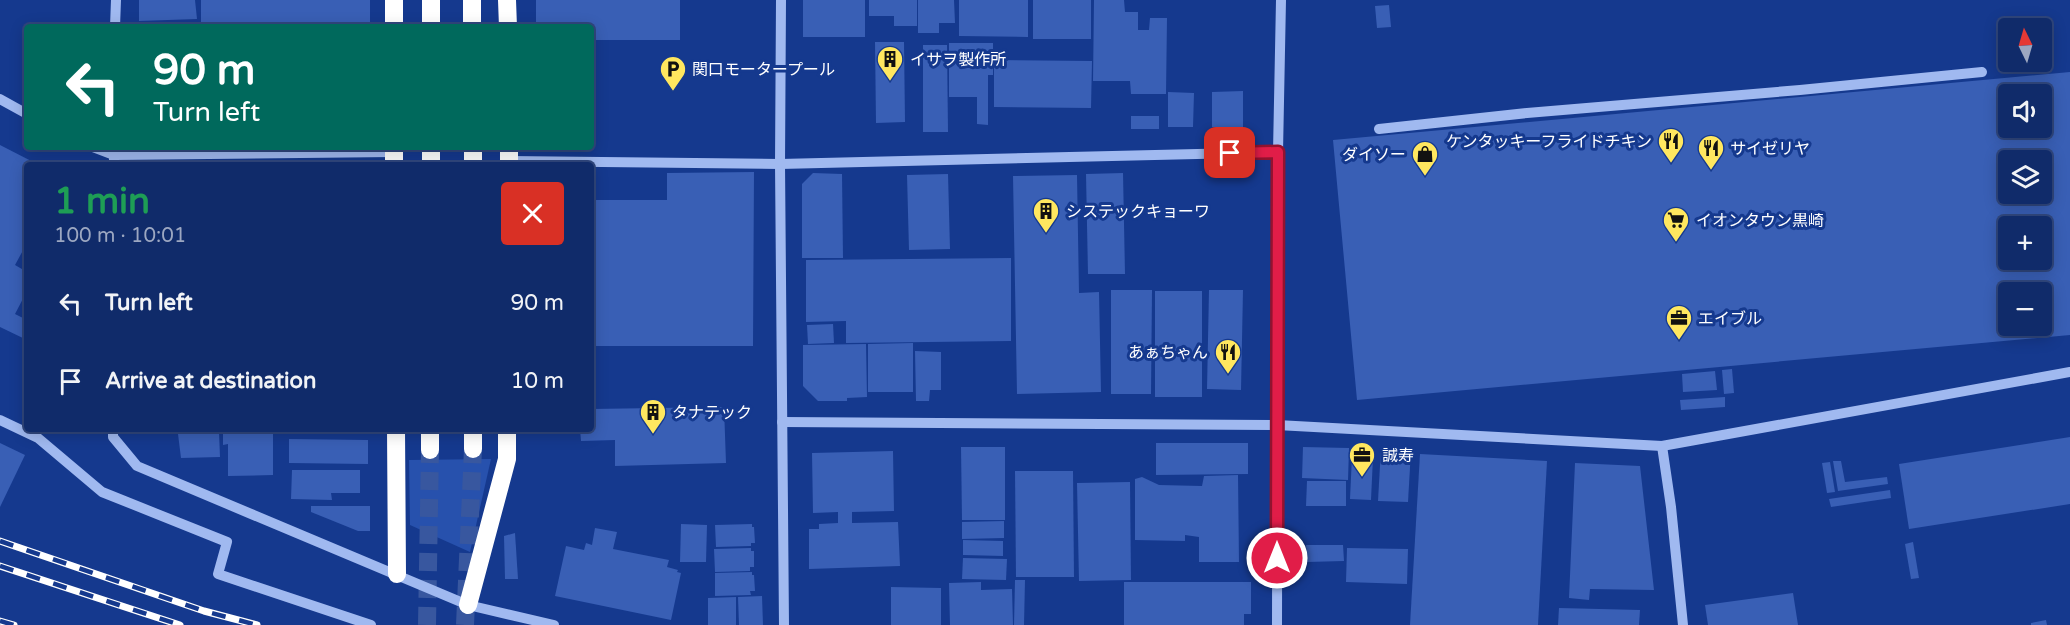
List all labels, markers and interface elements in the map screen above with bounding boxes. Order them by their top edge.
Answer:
north arrow [1998,18,2052,72]
map controls [1998,18,2052,336]
building icon: イサヲ製作所 [875,44,905,82]
text: 90 m [153,45,255,96]
icon: left [54,48,132,126]
place label: イサヲ製作所 [910,50,1006,70]
parking icon: 関口モータープール [658,54,688,92]
place label: 関口モータープール [692,60,835,80]
button: sound [1998,84,2052,138]
text: Turn left [153,96,260,129]
restaurant icon: ケンタッキーフライドチキン [1656,126,1686,164]
pin [1204,127,1255,178]
place label: ケンタッキーフライドチキン [1446,132,1652,152]
restaurant icon: サイゼリヤ [1696,133,1726,171]
icon: arrive [1213,136,1246,169]
shop icon: ダイソー [1410,139,1440,177]
place label: サイゼリヤ [1730,139,1810,159]
place label: ダイソー [1342,145,1406,165]
button: layers [1998,150,2052,204]
text: 1 min [54,180,150,223]
button: close [501,182,564,245]
building icon: システックキョーワ [1031,196,1061,234]
place label: システックキョーワ [1066,202,1210,222]
supermarket icon: イオンタウン黒崎 [1661,205,1691,243]
place label: イオンタウン黒崎 [1696,211,1824,231]
button: + [1998,216,2052,270]
text: 100 m · 10:01 [54,224,186,248]
button: − [1998,282,2052,336]
icon: left [54,287,87,320]
text: Turn left [105,290,193,316]
text: 90 m [510,290,564,316]
office icon: エイブル [1664,303,1694,341]
place label: エイブル [1698,309,1762,329]
restaurant icon: あぁちゃん [1213,337,1243,375]
place label: あぁちゃん [1128,343,1208,363]
icon: arrive [54,365,87,398]
text: Arrive at destination [105,368,316,394]
text: 10 m [510,368,564,394]
building icon: タナテック [638,397,668,435]
place label: タナテック [672,403,752,423]
office icon: 誠寿 [1347,440,1377,478]
place label: 誠寿 [1382,446,1414,466]
position arrow [1245,526,1309,590]

